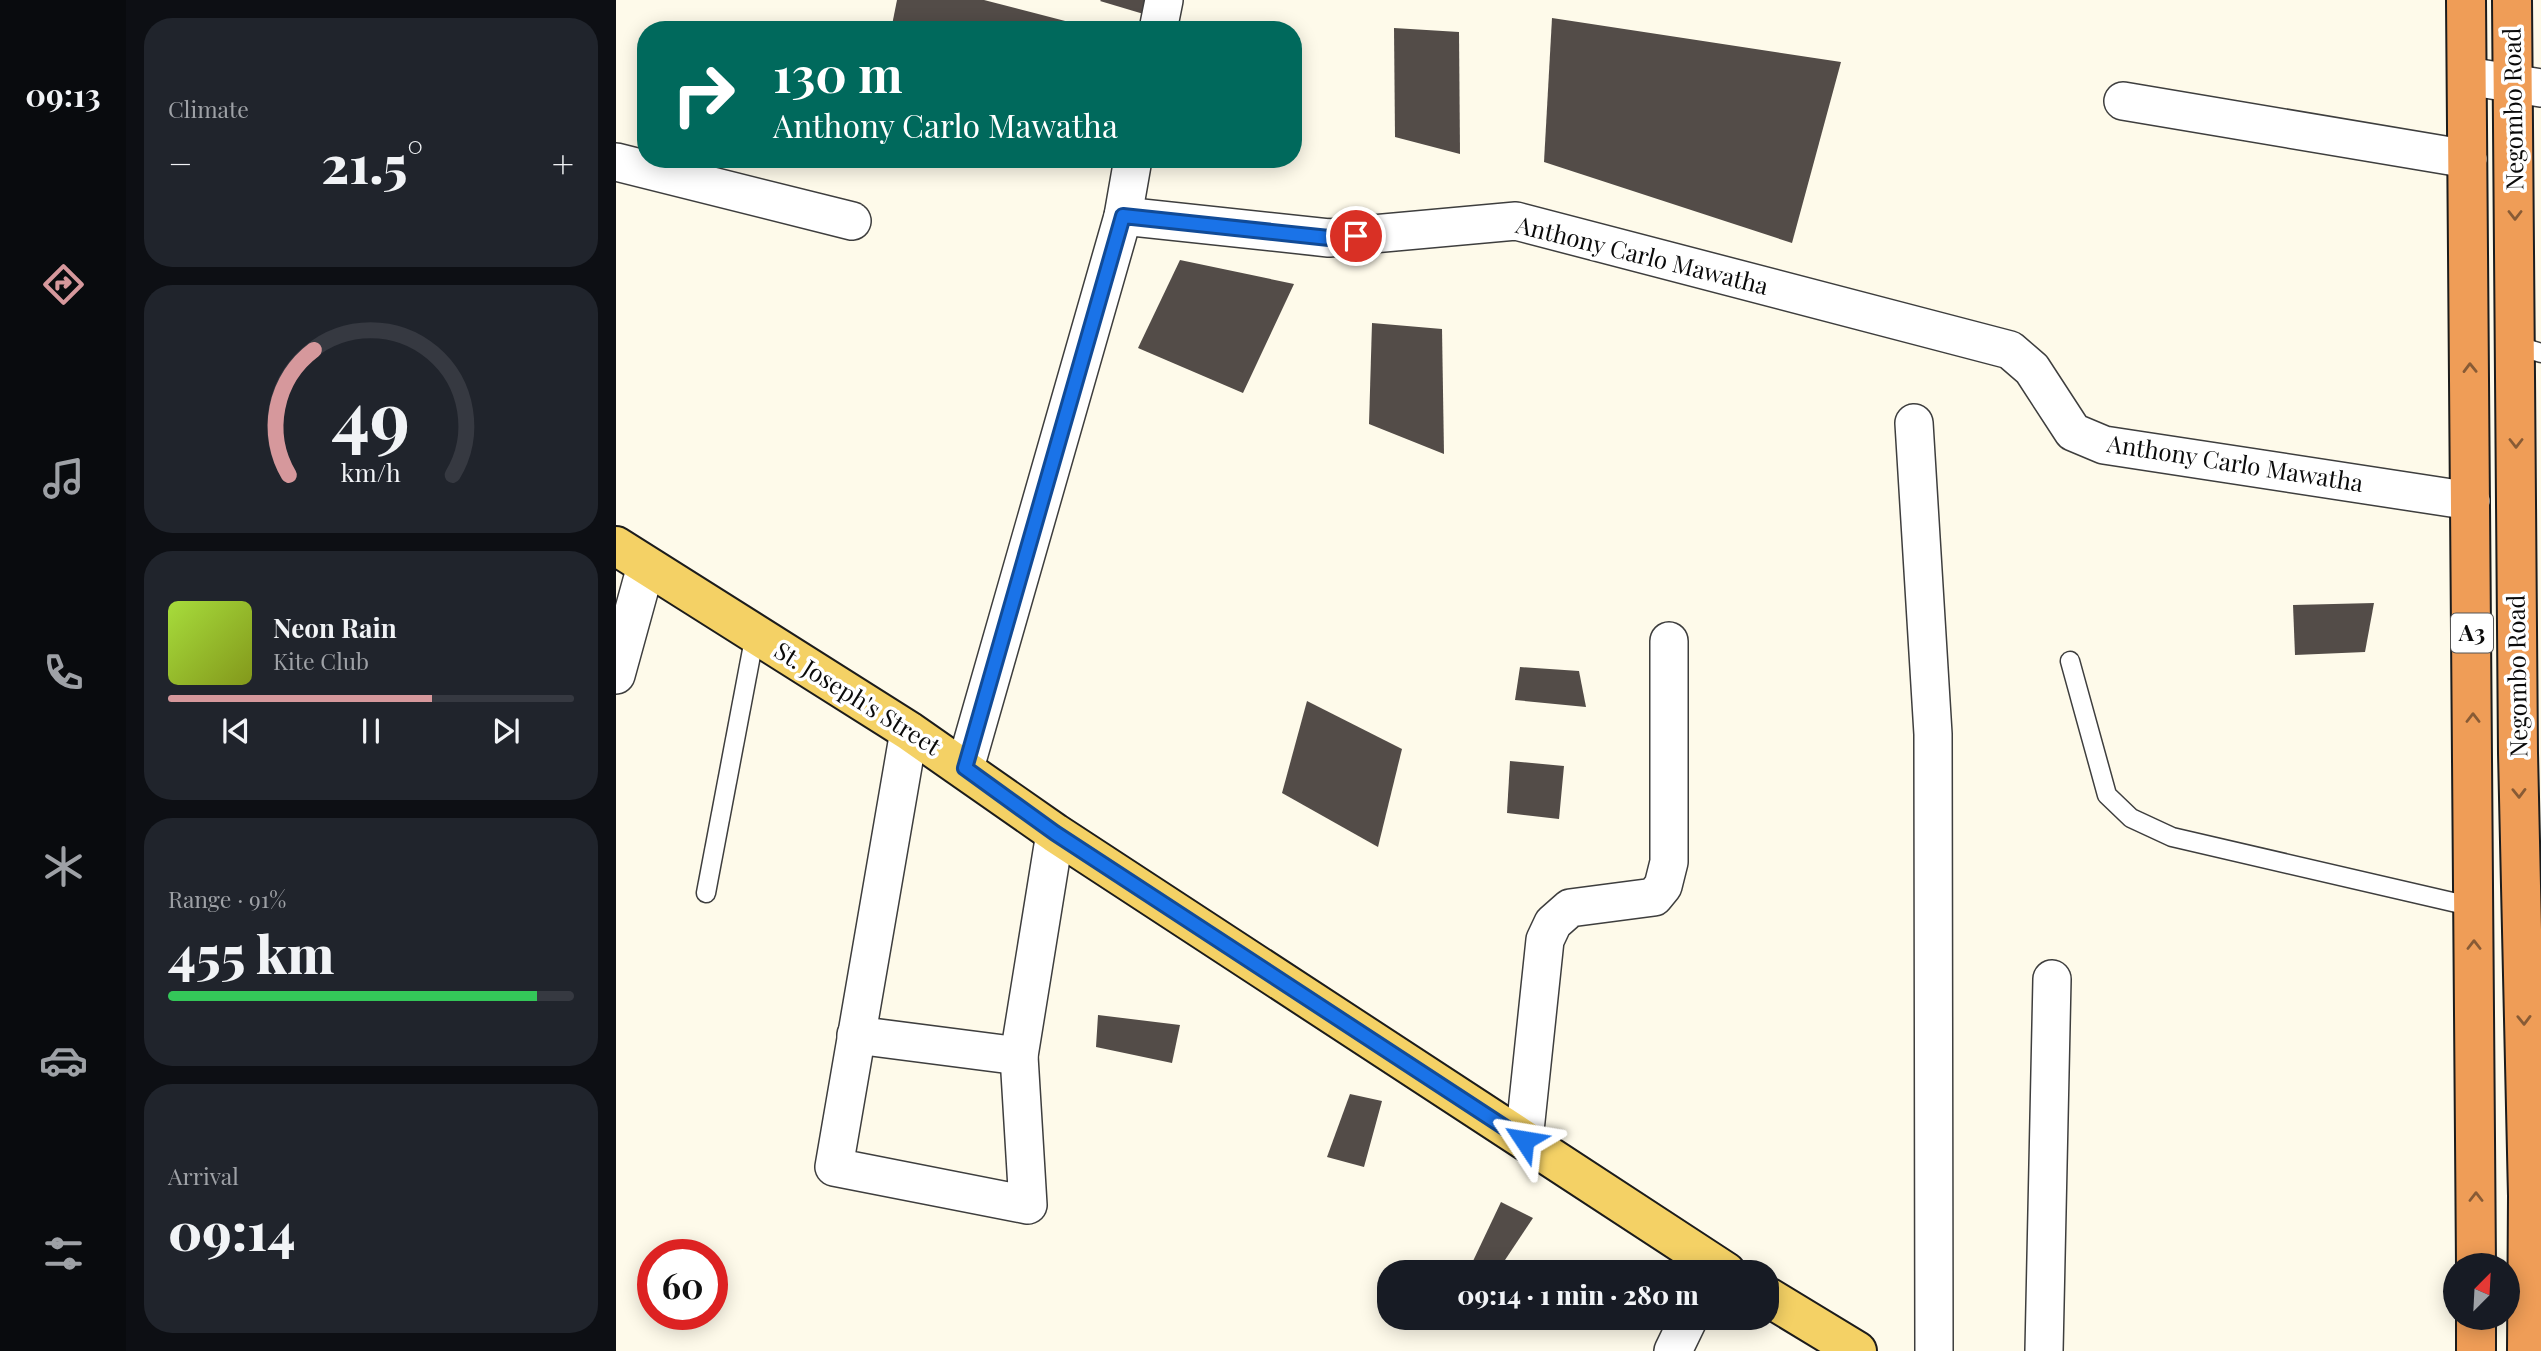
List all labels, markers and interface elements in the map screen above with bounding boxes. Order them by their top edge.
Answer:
street label: Negombo Road [2495,27,2529,191]
text: 130 m [773,40,903,105]
icon: right [658,49,749,140]
text: 09:13 [25,72,101,115]
text: Climate [168,93,249,124]
text: Anthony Carlo Mawatha [773,103,1118,146]
text: 21.5° [321,128,423,197]
text: − [168,137,193,188]
text: + [552,137,574,188]
pin [1326,206,1386,266]
street label: Anthony Carlo Mawatha [1512,207,1772,301]
one-way arrow [2507,210,2523,221]
icon: arrive [1337,217,1375,255]
icon: directions [39,260,88,309]
one-way arrow [2462,362,2478,372]
text: 49 [332,366,410,463]
street label: Anthony Carlo Mawatha [2104,426,2366,498]
one-way arrow [2508,438,2524,448]
icon: music [39,454,88,503]
text: km/h [341,455,401,488]
street label: Negombo Road [2499,594,2533,758]
text: Neon Rain [273,610,397,645]
road number: A3 [2451,614,2493,652]
street label: St. Joseph's Street [769,633,948,762]
text: Kite Club [273,645,369,676]
icon: phone [39,648,88,697]
icon: previous [217,712,255,750]
icon: pause [352,712,390,750]
icon: next [487,712,525,750]
one-way arrow [2465,712,2481,722]
one-way arrow [2511,788,2527,798]
icon: climate [39,842,88,891]
text: Range · 91% [168,883,286,914]
text: 455 km [168,918,334,987]
one-way arrow [2466,939,2482,950]
one-way arrow [2516,1015,2532,1026]
icon: car [39,1036,88,1085]
position arrow [1487,1103,1561,1177]
text: Arrival [168,1160,239,1191]
one-way arrow [2468,1191,2483,1202]
text: 09:14 [168,1195,296,1264]
icon: filters [39,1229,88,1278]
speed limit sign: 60 [637,1239,728,1330]
north arrow [2443,1253,2520,1330]
map controls [2443,1253,2520,1330]
text: 09:14 · 1 min · 280 m [1457,1277,1699,1312]

